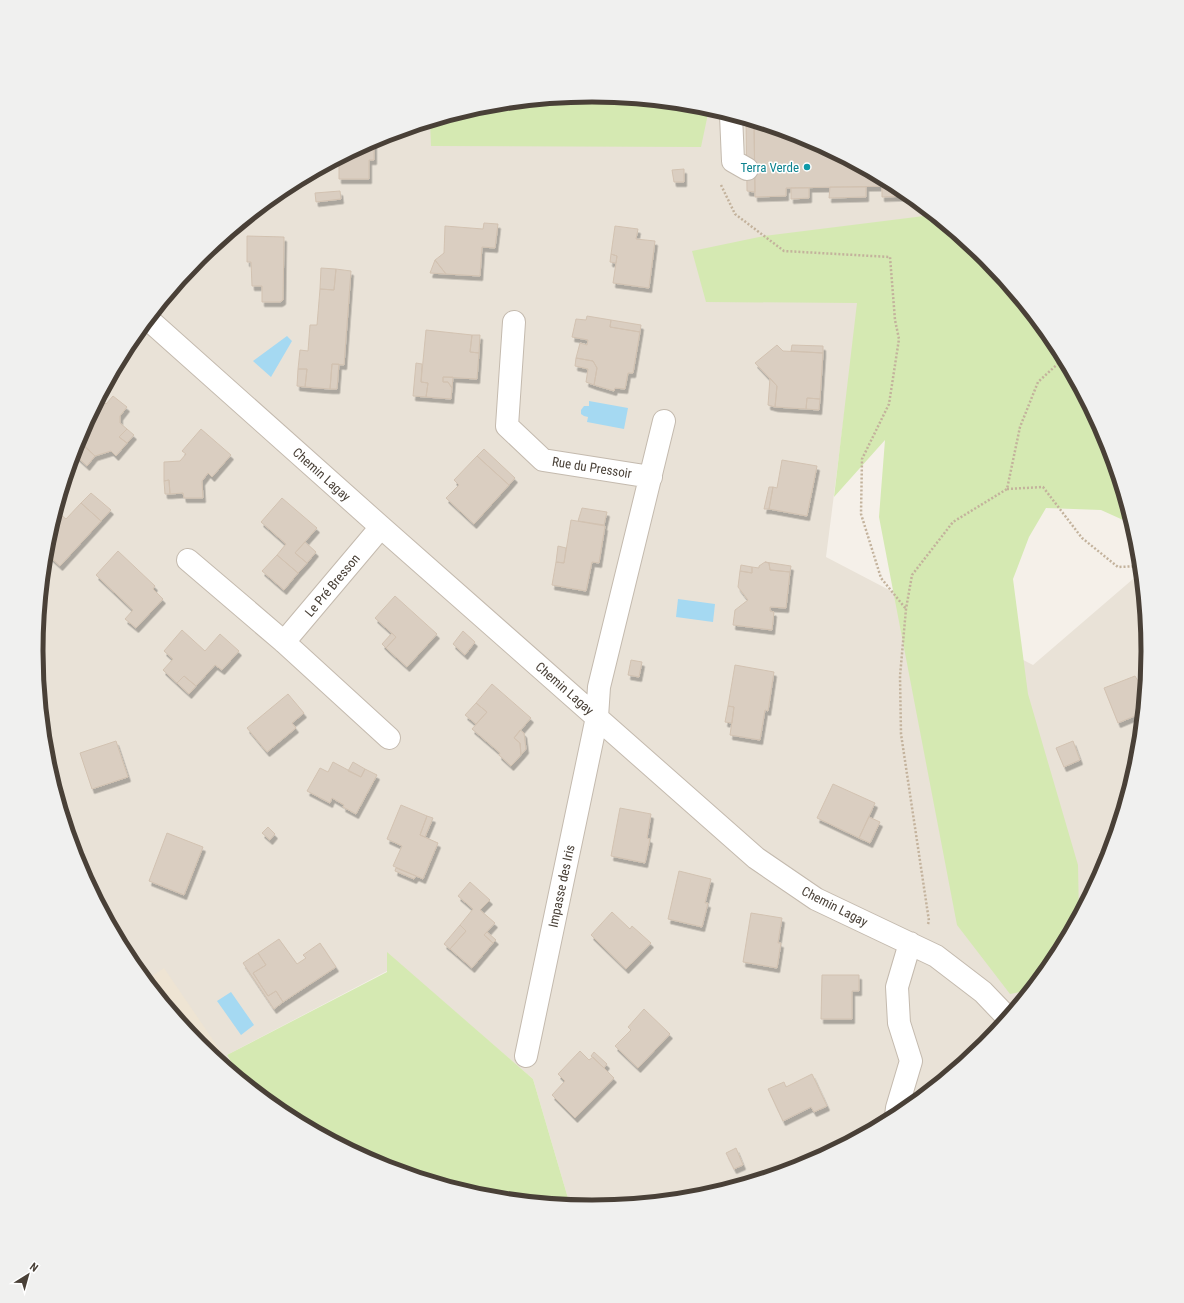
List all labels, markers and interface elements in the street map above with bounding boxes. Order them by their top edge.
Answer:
place label: Terra Verde [740,160,799,175]
marker: Terra Verde [802,162,812,172]
street label: Chemin Lagay [290,445,354,504]
street label: Rue du Pressoir [551,454,633,481]
street label: Le Pré Bresson [302,551,363,620]
street label: Chemin Lagay [533,659,597,718]
street label: Impasse des Iris [545,843,578,929]
street label: Chemin Lagay [799,883,871,930]
north arrow [8,1255,48,1295]
text: N [27,1260,41,1275]

